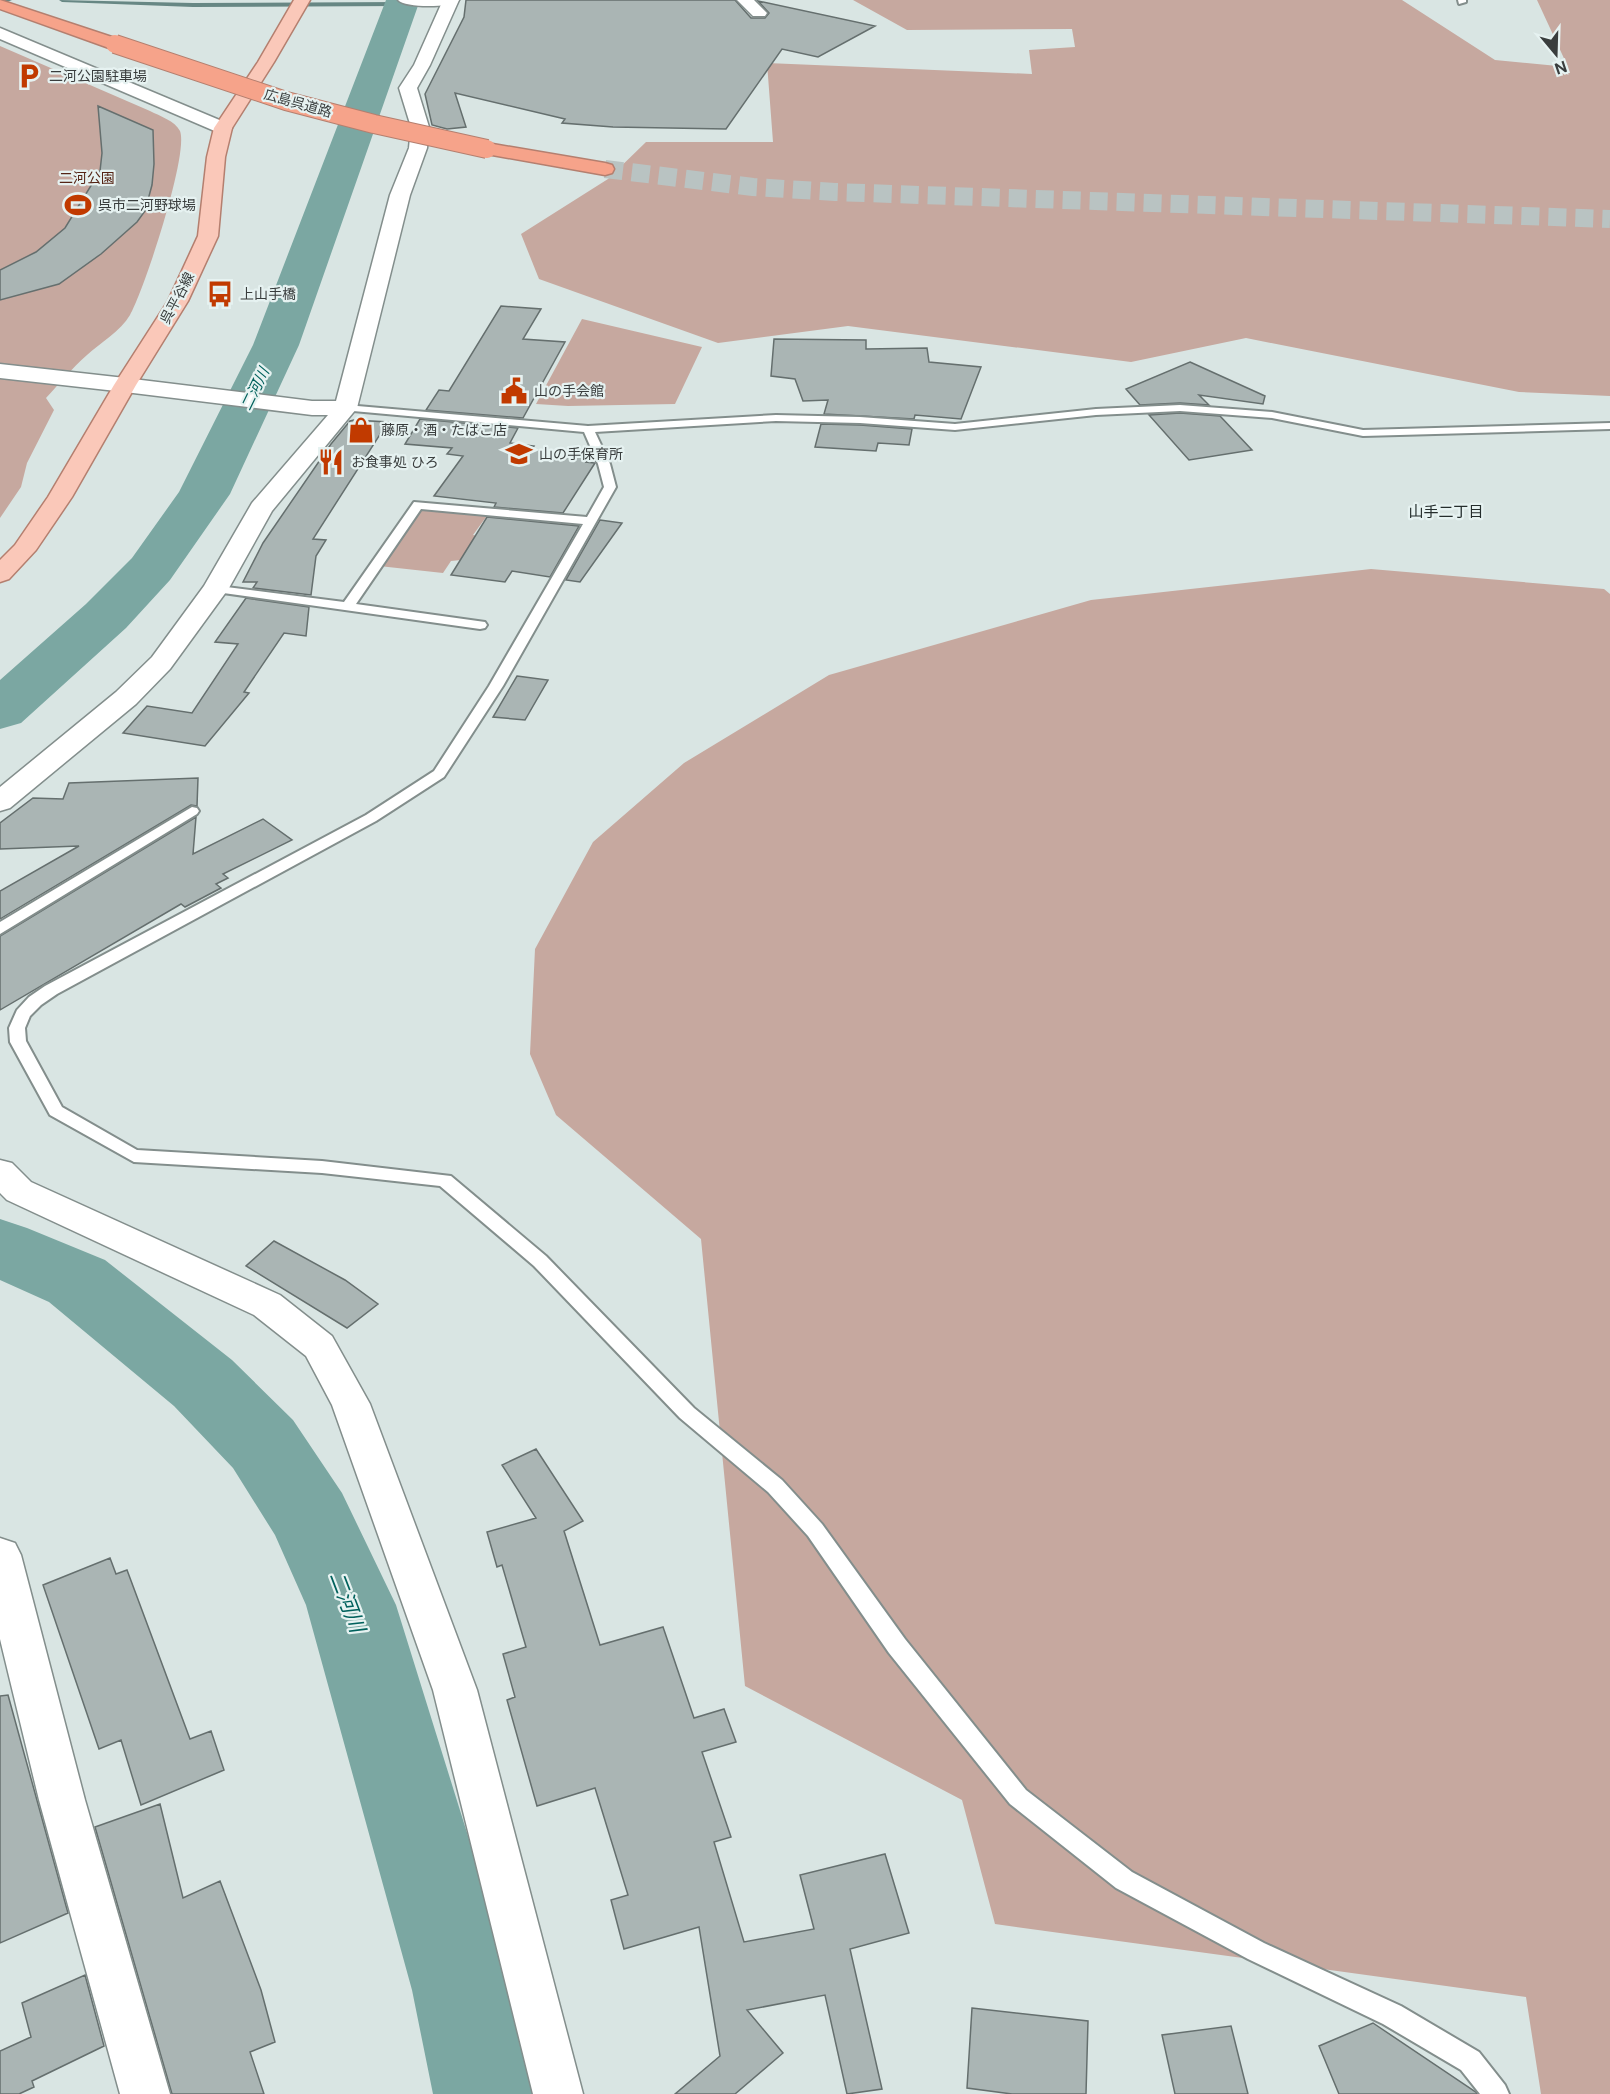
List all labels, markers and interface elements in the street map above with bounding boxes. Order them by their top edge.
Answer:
north arrow [1526,24,1586,84]
text: N [1552,56,1570,80]
parking icon: 二河公園駐車場 [14,61,44,91]
place label: 二河公園駐車場 [49,67,147,85]
street label: 広島呉道路 [262,85,334,121]
park label: 二河公園 [59,169,115,187]
sports icon: 呉市二河野球場 [63,190,93,220]
place label: 呉市二河野球場 [98,196,196,214]
street label: 呉平谷線 [156,269,198,327]
bus stop icon: 上山手橋 [205,279,235,309]
place label: 上山手橋 [240,285,296,303]
water label: 二河川 [236,363,275,414]
public building icon: 山の手会館 [499,376,529,406]
place label: 山の手会館 [534,382,604,400]
shop icon: 藤原・酒・たばこ店 [346,415,376,445]
place label: 藤原・酒・たばこ店 [381,421,507,439]
school or university icon: 山の手保育所 [504,439,534,469]
place label: 山の手保育所 [539,445,623,463]
restaurant icon: お食事処 ひろ [316,447,346,477]
place label: お食事処 ひろ [351,453,439,471]
district label: 山手二丁目 [1408,502,1484,522]
water label: 二河川 [323,1568,372,1638]

